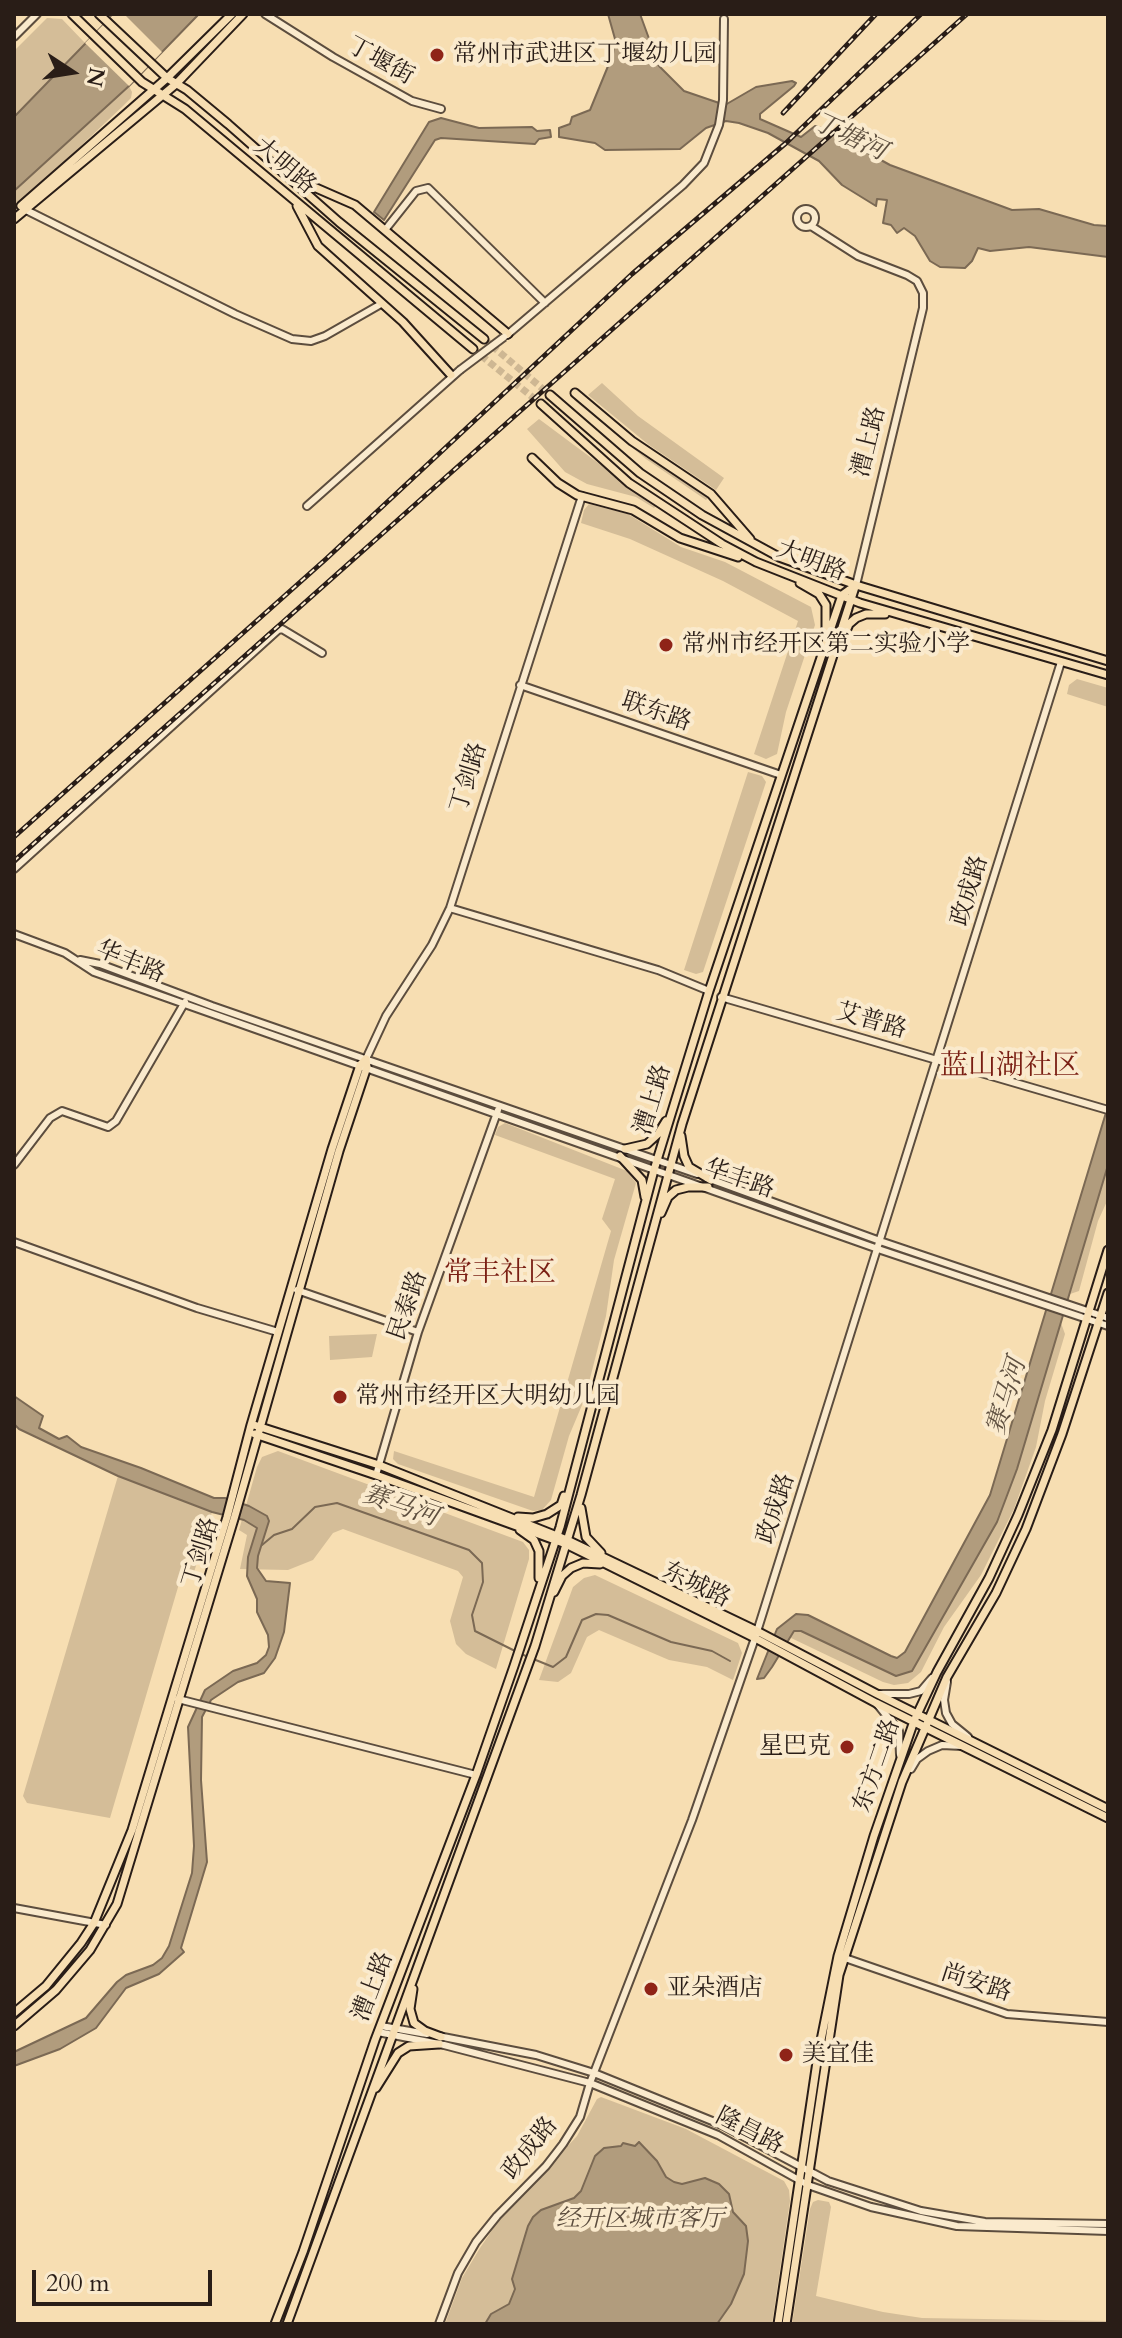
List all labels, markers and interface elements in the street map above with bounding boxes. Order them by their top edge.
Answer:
north arrow [32,32,112,112]
street label: 丁堰街 [342,32,418,92]
place label: 常州市武进区丁堰幼儿园 [453,41,717,69]
marker: 常州市武进区丁堰幼儿园 [428,46,446,64]
text: N [79,65,112,89]
water label: 丁塘河 [807,107,891,169]
street label: 大明路 [247,133,321,201]
street label: 漕上路 [847,404,893,480]
street label: 大明路 [772,536,850,588]
place label: 常州市经开区第二实验小学 [682,631,970,659]
marker: 常州市经开区第二实验小学 [657,636,675,654]
street label: 联东路 [617,688,695,738]
street label: 丁剑路 [446,739,494,817]
street label: 政成路 [947,852,995,930]
street label: 华丰路 [91,936,169,990]
street label: 艾普路 [832,998,910,1046]
district label: 蓝山湖社区 [940,1051,1080,1085]
street label: 漕上路 [630,1061,678,1139]
street label: 华丰路 [700,1155,778,1205]
district label: 常丰社区 [444,1258,556,1292]
street label: 民泰路 [384,1267,434,1345]
water label: 赛马河 [982,1355,1034,1439]
place label: 常州市经开区大明幼儿园 [356,1383,620,1411]
marker: 常州市经开区大明幼儿园 [331,1388,349,1406]
street label: 政成路 [752,1470,802,1548]
water label: 赛马河 [358,1480,442,1534]
street label: 丁剑路 [178,1514,226,1592]
street label: 东城路 [657,1557,735,1615]
street label: 东方二路 [849,1716,907,1816]
place label: 星巴克 [759,1733,831,1761]
marker: 星巴克 [838,1738,856,1756]
street label: 漕上路 [348,1948,400,2026]
street label: 尚安路 [937,1959,1015,2009]
place label: 亚朵酒店 [667,1975,763,2003]
marker: 亚朵酒店 [642,1980,660,1998]
place label: 美宜佳 [802,2041,874,2069]
marker: 美宜佳 [777,2046,795,2064]
street label: 隆昌路 [710,2103,788,2161]
street label: 政成路 [497,2112,565,2186]
park label: 经开区城市客厅 [556,2206,724,2234]
scale bar [36,2254,216,2304]
text: 200 m [46,2267,110,2300]

